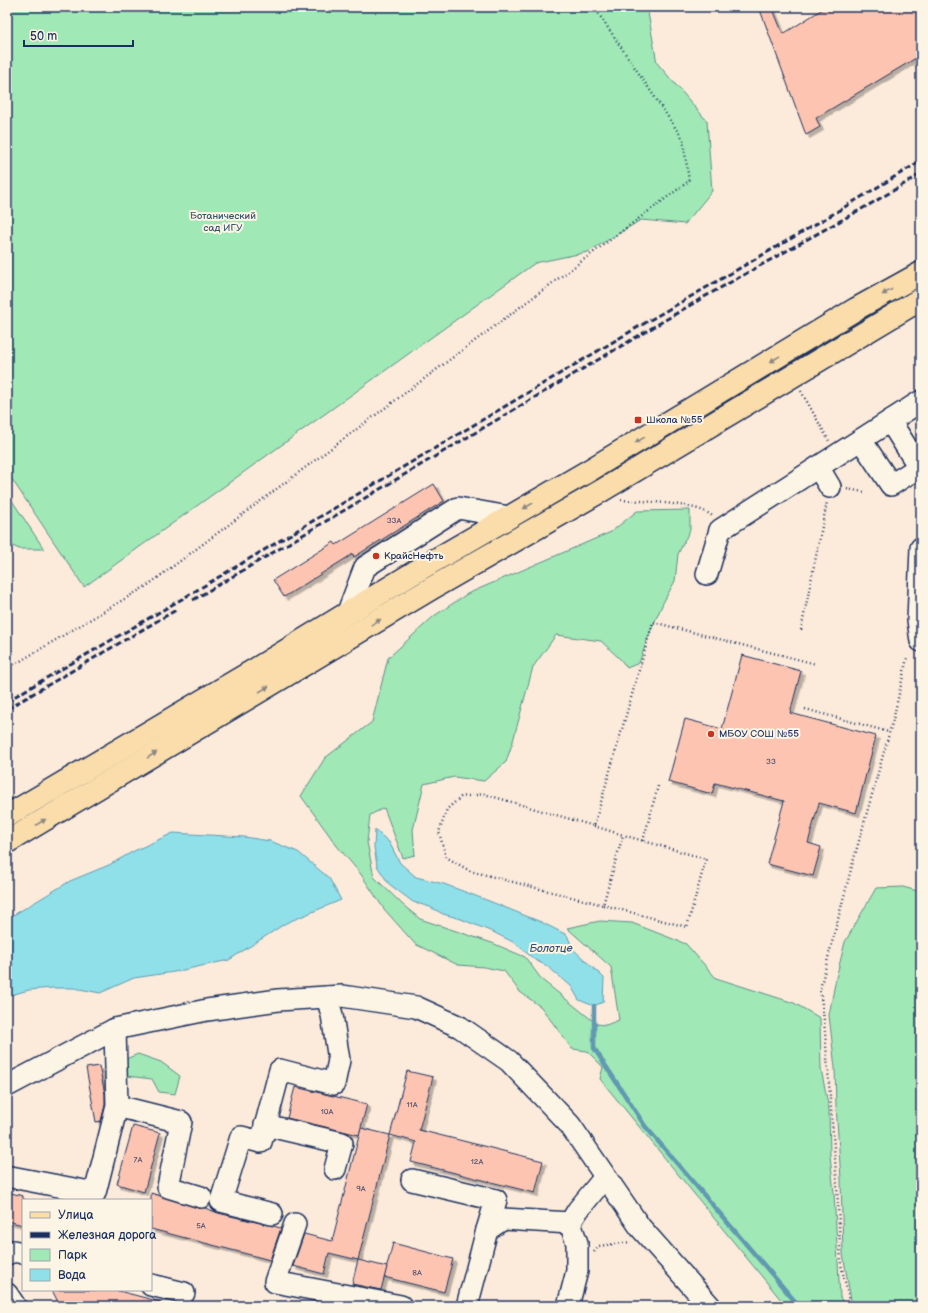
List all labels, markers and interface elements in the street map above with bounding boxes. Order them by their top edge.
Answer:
scale bar [24,22,133,48]
text: 50 m [30,29,57,44]
park label: Ботанический сад ИГУ [190,210,256,234]
one-way arrow [881,288,893,295]
one-way arrow [770,355,781,362]
place label: Школа №55 [646,414,703,426]
marker: Школа №55 [633,415,643,425]
one-way arrow [634,437,646,444]
one-way arrow [522,503,534,510]
house number: 33А [387,516,401,525]
place label: КрайсНефть [384,550,443,562]
marker: КрайсНефть [371,551,381,561]
one-way arrow [370,619,382,626]
one-way arrow [258,686,270,693]
place label: МБОУ СОШ №55 [719,728,799,740]
marker: МБОУ СОШ №55 [706,729,716,739]
one-way arrow [146,752,158,759]
house number: 33 [766,757,776,766]
one-way arrow [35,818,47,825]
water label: Болотце [529,942,573,955]
house number: 11А [406,1100,418,1109]
house number: 10А [321,1107,333,1116]
house number: 7А [134,1155,143,1164]
house number: 12А [471,1157,483,1166]
house number: 9А [356,1184,366,1193]
legend [22,1199,152,1291]
text: Улица [58,1208,94,1223]
house number: 5А [196,1221,206,1230]
text: Железная дорога [58,1228,156,1243]
text: Парк [58,1248,88,1263]
text: Вода [58,1268,86,1283]
house number: 8А [412,1268,422,1277]

